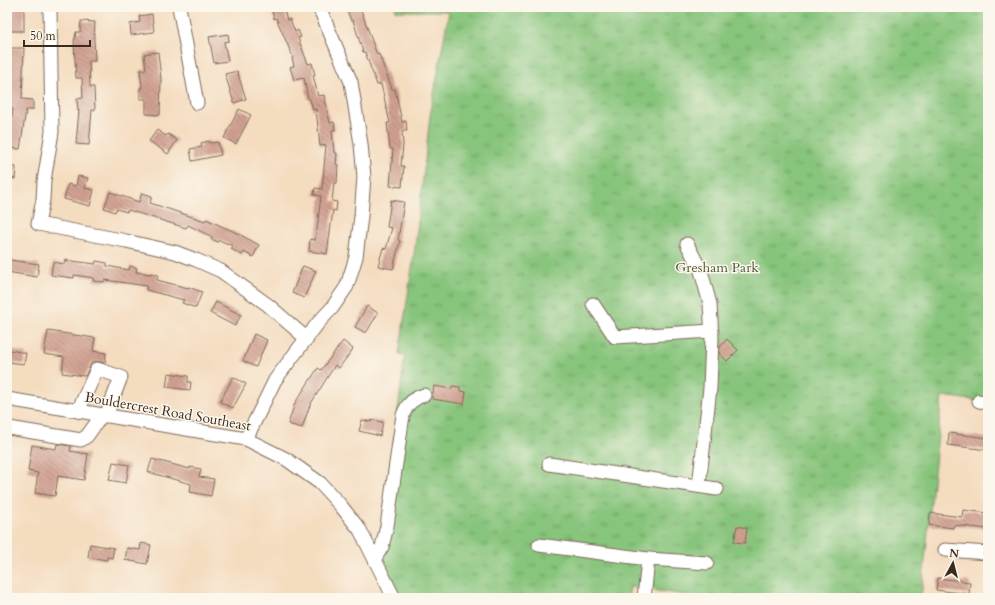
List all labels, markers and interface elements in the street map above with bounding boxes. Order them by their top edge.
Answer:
scale bar [24,22,90,48]
text: 50 m [30,28,57,44]
park label: Gresham Park [675,258,759,277]
street label: Bouldercrest Road Southeast [83,388,253,436]
north arrow [933,543,973,583]
text: N [949,546,960,562]

